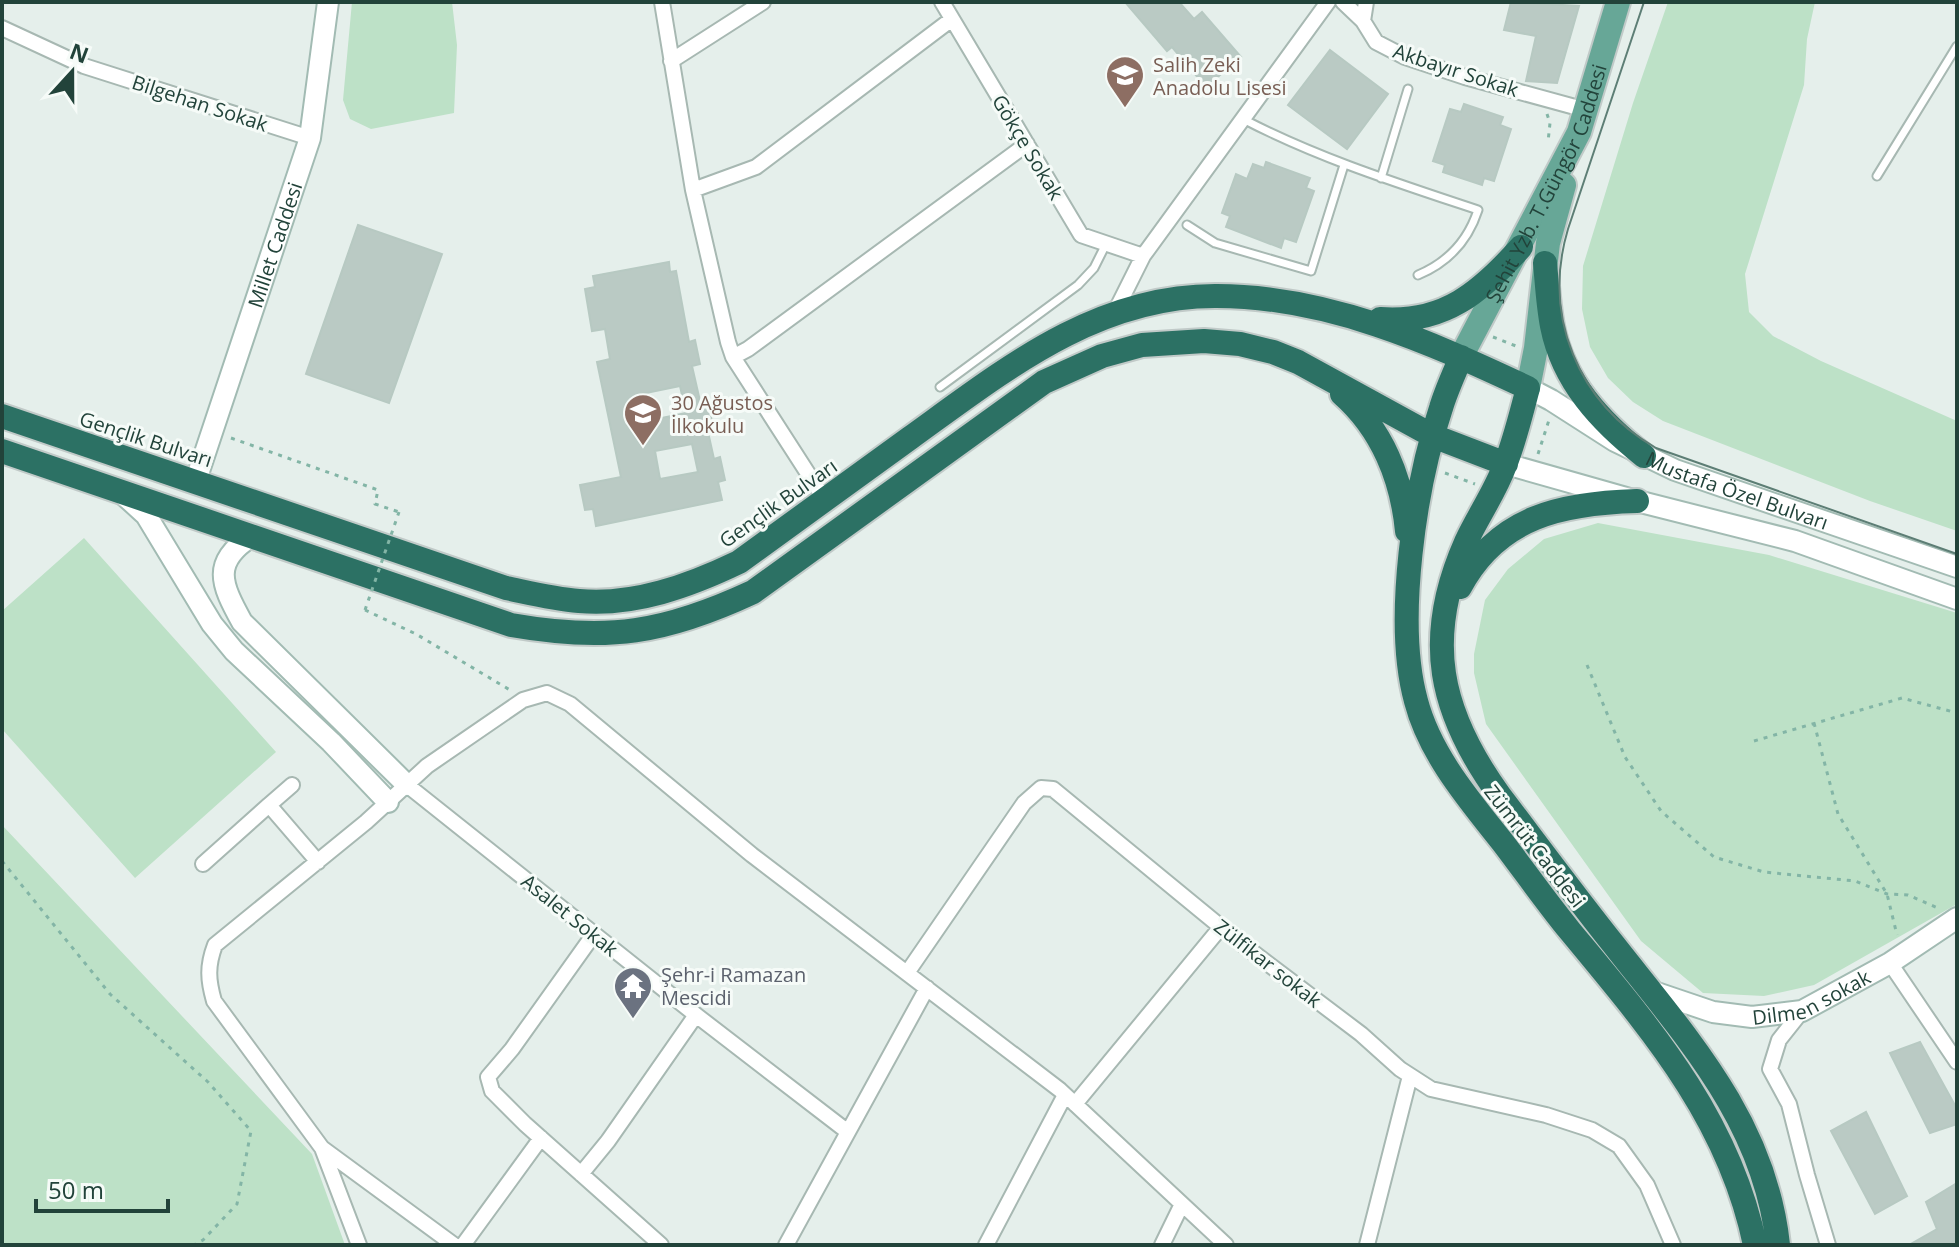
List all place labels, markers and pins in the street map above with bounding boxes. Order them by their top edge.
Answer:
place label: Salih Zeki Anadolu Lisesi [1153,51,1287,101]
school or university icon: Salih Zeki Anadolu Lisesi [1104,54,1146,109]
place label: 30 Ağustos İlkokulu [671,389,773,439]
school or university icon: 30 Ağustos İlkokulu [622,392,664,447]
place label: Şehr-i Ramazan Mescidi [661,961,806,1011]
temple icon: Şehr-i Ramazan Mescidi [612,965,654,1020]

